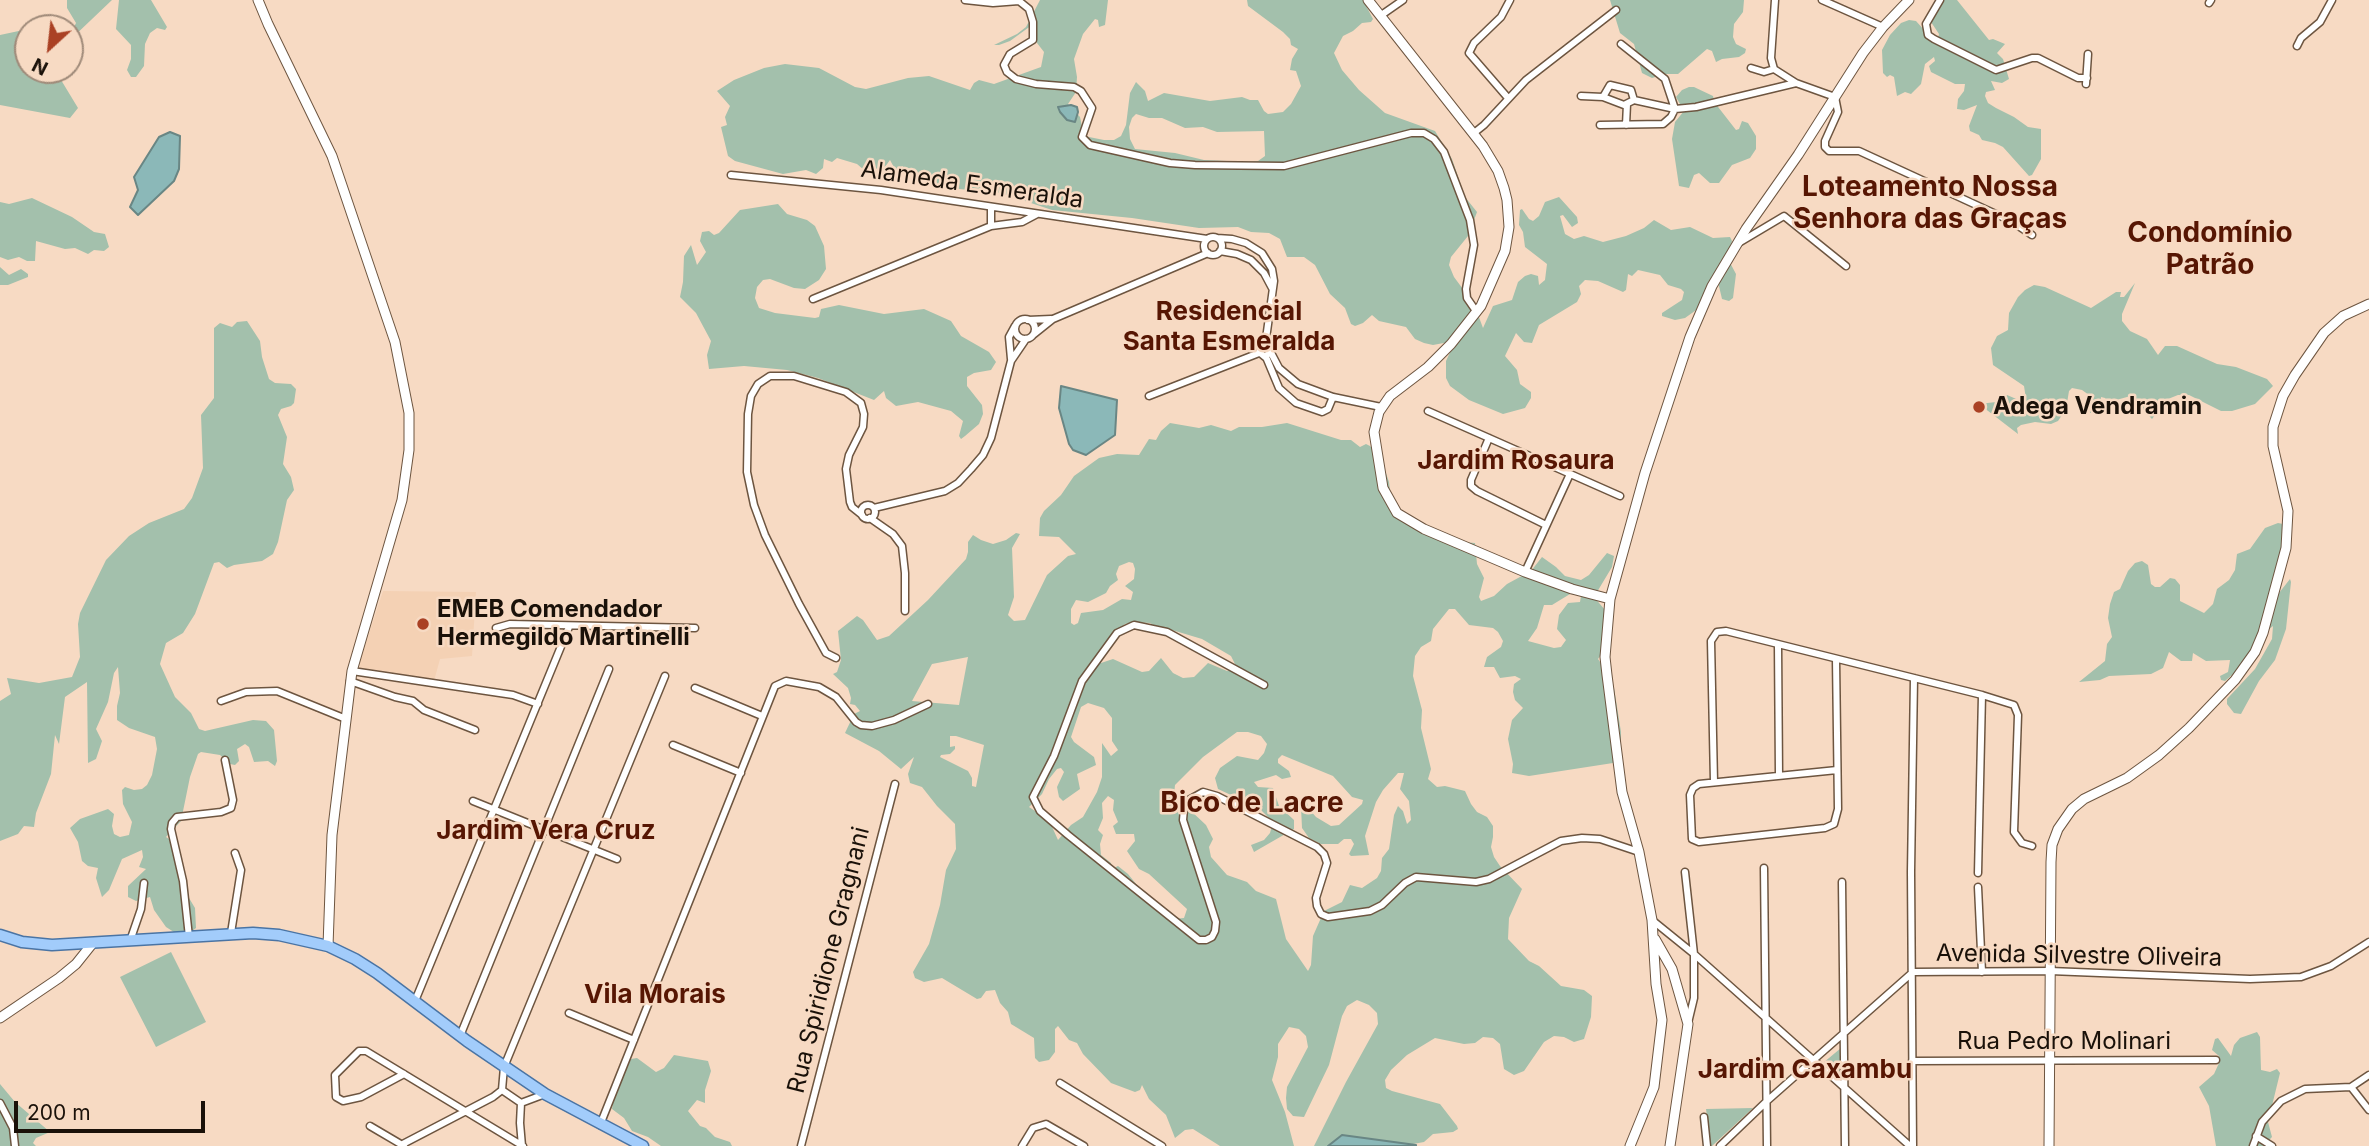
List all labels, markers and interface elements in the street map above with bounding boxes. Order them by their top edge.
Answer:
north arrow [14,14,84,84]
text: N [28,53,52,80]
street label: Alameda Esmeralda [859,155,1085,215]
district label: Loteamento Nossa Senhora das Graças [1793,171,2067,237]
district label: Condomínio Patrão [2127,217,2293,283]
district label: Residencial Santa Esmeralda [1123,296,1335,358]
place label: Adega Vendramin [1993,393,2202,421]
marker: Adega Vendramin [1971,399,1987,415]
district label: Jardim Rosaura [1417,445,1615,477]
place label: EMEB Comendador Hermegildo Martinelli [437,596,690,652]
marker: EMEB Comendador Hermegildo Martinelli [415,616,431,632]
district label: Bico de Lacre [1160,787,1344,821]
district label: Jardim Vera Cruz [436,815,656,847]
street label: Rua Spiridione Gragnani [782,824,876,1096]
street label: Avenida Silvestre Oliveira [1936,939,2222,973]
district label: Vila Morais [584,979,726,1011]
street label: Rua Pedro Molinari [1957,1028,2171,1056]
district label: Jardim Caxambu [1698,1054,1912,1086]
scale bar [18,1086,208,1130]
text: 200 m [27,1100,91,1125]

